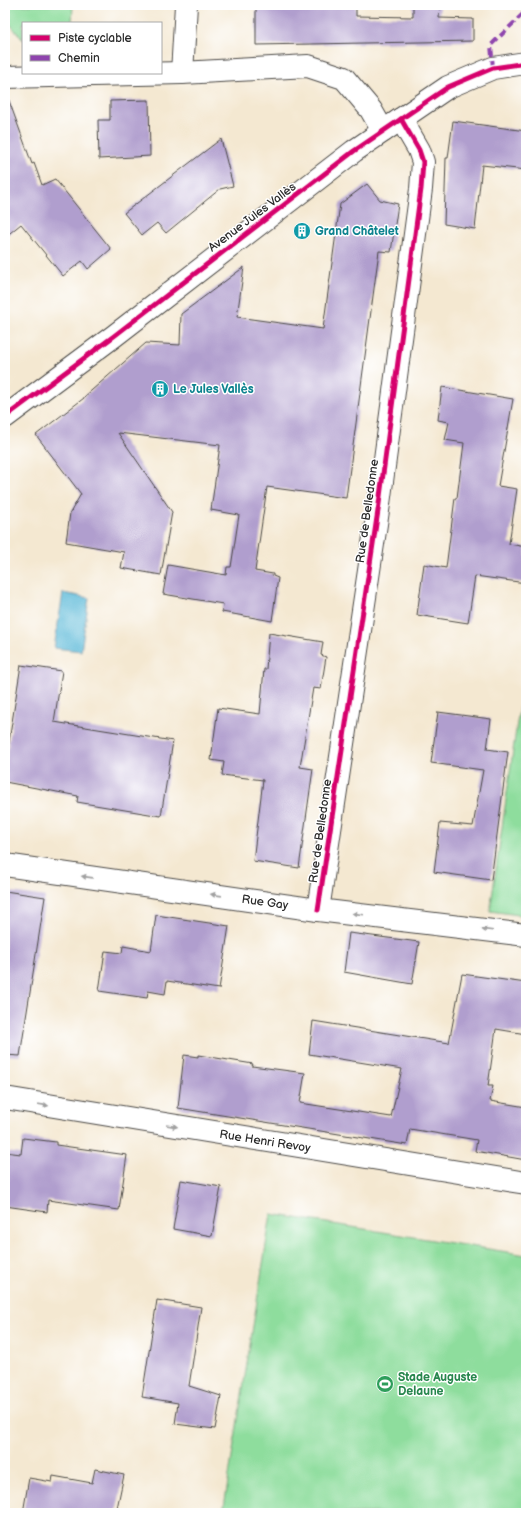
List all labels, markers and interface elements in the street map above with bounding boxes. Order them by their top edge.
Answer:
legend [22,22,162,74]
text: Piste cyclable [58,31,132,46]
text: Chemin [58,51,100,66]
street label: Avenue Jules Vallès [205,179,299,255]
building icon: Grand Châtelet [292,221,312,241]
place label: Grand Châtelet [315,224,399,239]
building icon: Le Jules Vallès [150,379,170,399]
place label: Le Jules Vallès [173,382,254,397]
street label: Rue de Belledonne [353,458,382,564]
street label: Rue de Belledonne [306,778,335,884]
one-way arrow [81,874,93,880]
one-way arrow [210,892,222,898]
street label: Rue Gay [241,892,290,913]
one-way arrow [352,911,364,918]
one-way arrow [481,927,493,934]
one-way arrow [37,1102,50,1108]
one-way arrow [166,1123,178,1129]
street label: Rue Henri Revoy [218,1127,312,1156]
place label: Stade Auguste Delaune [398,1370,477,1399]
sports icon: Stade Auguste Delaune [375,1374,395,1394]

